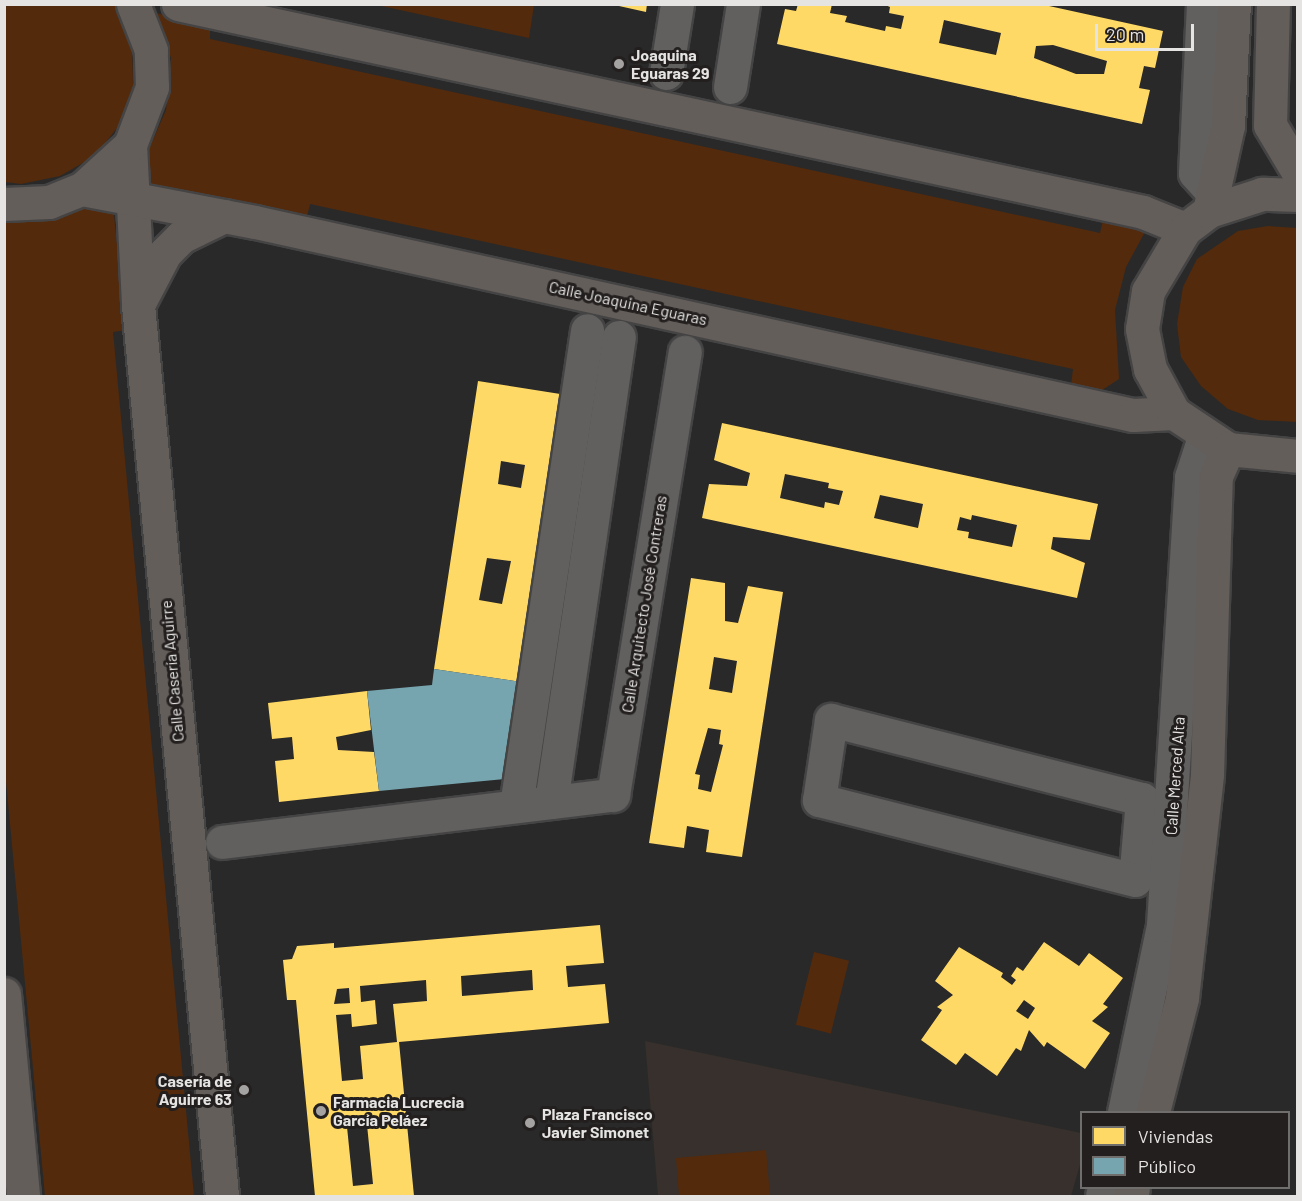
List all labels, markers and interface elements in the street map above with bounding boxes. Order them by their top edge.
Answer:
scale bar [1098,12,1197,50]
text: 20 m [1106,23,1144,45]
place label: Joaquina Eguaras 29 [631,45,710,83]
marker: Joaquina Eguaras 29 [612,57,626,71]
street label: Calle Joaquina Eguaras [547,277,709,329]
street label: Calle Arquitecto José Contreras [617,494,671,714]
street label: Calle Casería Aguirre [156,599,188,743]
street label: Calle Merced Alta [1161,716,1189,836]
place label: Casería de Aguirre 63 [158,1071,232,1109]
marker: Casería de Aguirre 63 [237,1083,251,1097]
place label: Farmacia Lucrecia García Peláez [333,1092,464,1130]
marker: Farmacia Lucrecia García Peláez [314,1104,328,1118]
place label: Plaza Francisco Javier Simonet [542,1104,653,1142]
legend [1080,1111,1290,1189]
marker: Plaza Francisco Javier Simonet [523,1116,537,1130]
text: Viviendas [1138,1125,1213,1147]
text: Público [1138,1155,1196,1177]

